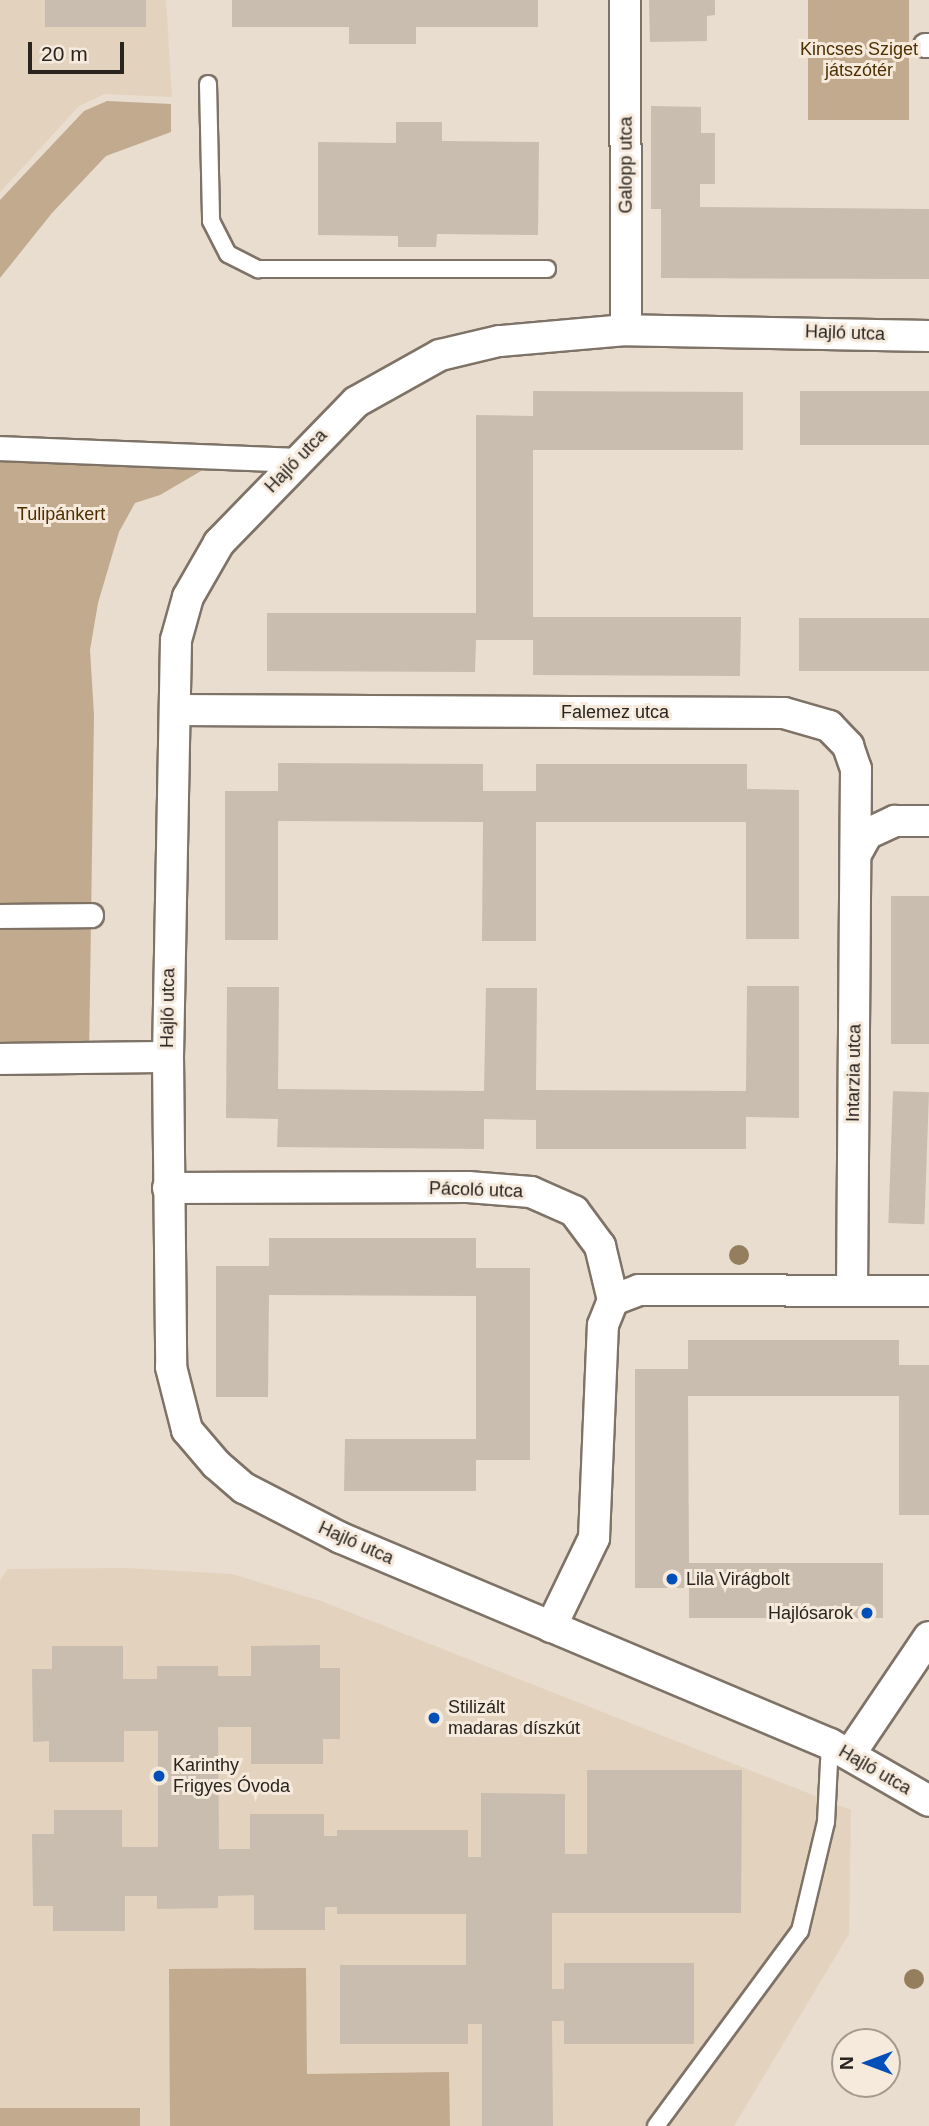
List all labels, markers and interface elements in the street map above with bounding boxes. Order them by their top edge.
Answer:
scale bar [32,28,128,72]
park label: Kincses Sziget játszótér [800,39,918,82]
text: 20 m [41,42,88,65]
street label: Galopp utca [615,116,637,214]
street label: Hajló utca [805,321,885,345]
street label: Hajló utca [260,425,332,497]
park label: Tulipánkert [17,503,105,525]
street label: Falemez utca [561,701,669,723]
street label: Hajló utca [157,968,179,1048]
street label: Intarzia utca [842,1024,866,1122]
street label: Pácoló utca [429,1178,523,1202]
street label: Hajló utca [315,1517,397,1569]
place label: Lila Virágbolt [686,1568,790,1590]
marker: Lila Virágbolt [664,1571,680,1587]
place label: Hajlósarok [768,1602,853,1624]
marker: Hajlósarok [859,1605,875,1621]
place label: Stilizált madaras díszkút [448,1697,580,1740]
marker: Stilizált madaras díszkút [426,1710,442,1726]
street label: Hajló utca [835,1741,915,1799]
place label: Karinthy Frigyes Óvoda [173,1755,290,1798]
marker: Karinthy Frigyes Óvoda [151,1768,167,1784]
north arrow [831,2028,901,2098]
text: N [836,2056,857,2070]

